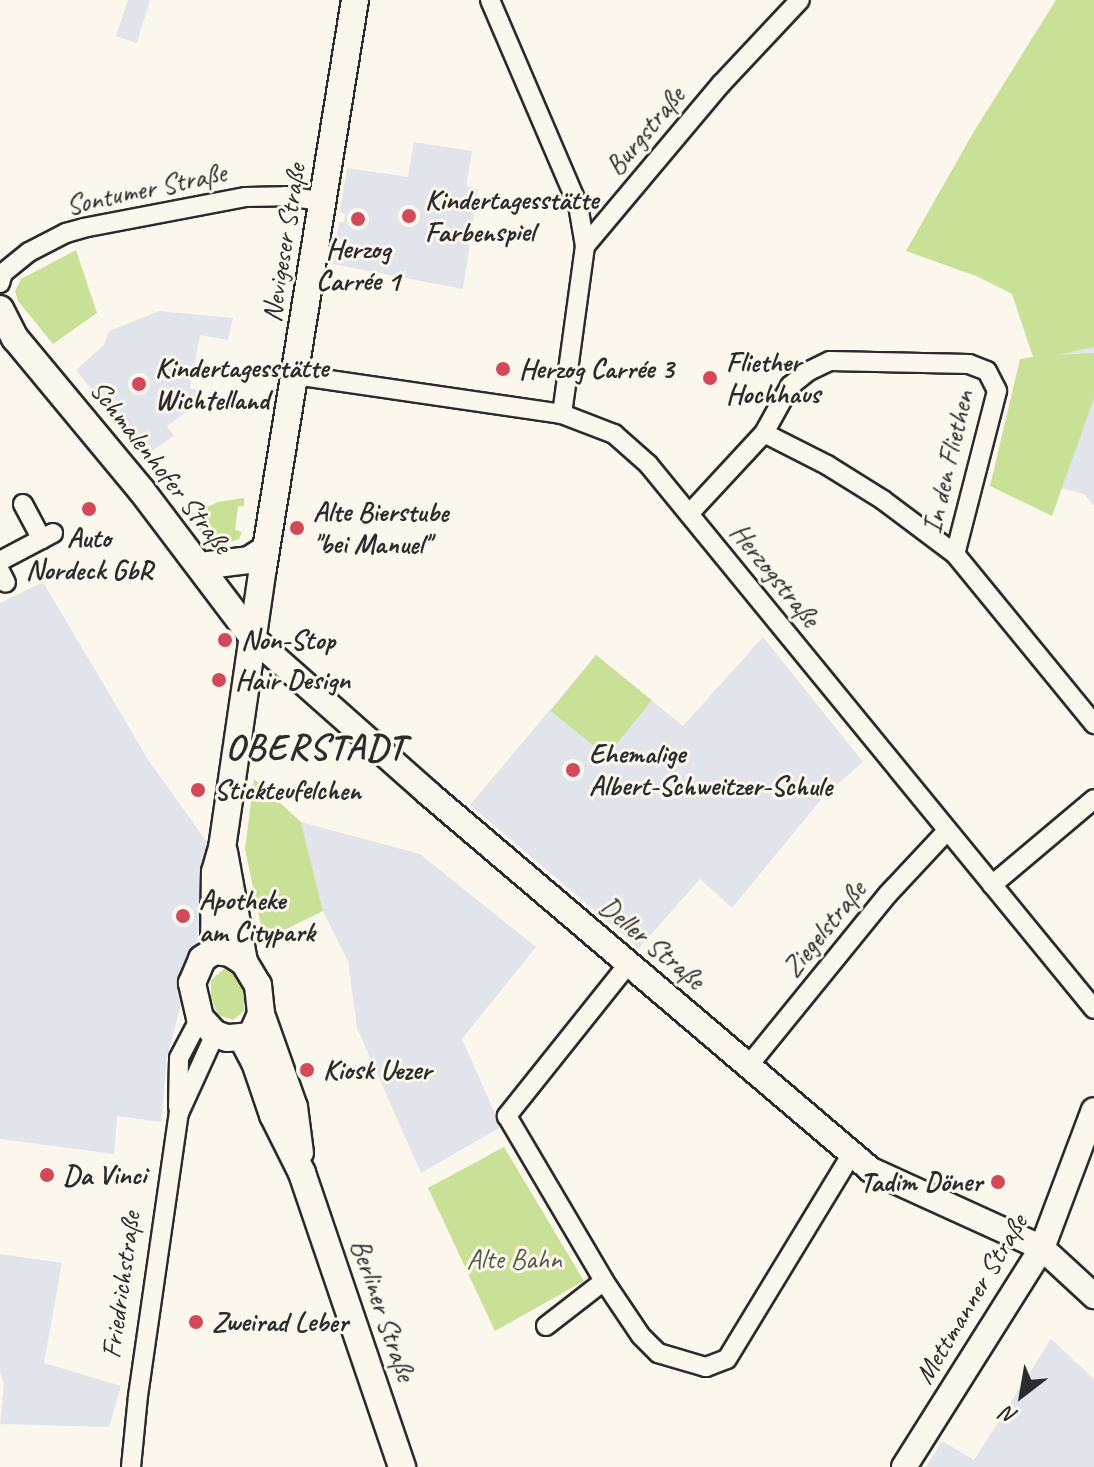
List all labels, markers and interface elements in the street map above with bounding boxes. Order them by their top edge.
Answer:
street label: Burgstraße [598,80,692,182]
street label: Sontumer Straße [63,156,229,222]
street label: Nevigeser Straße [255,161,313,325]
place label: Kindertagesstätte Farbenspiel [425,183,598,249]
marker: Kindertagesstätte Farbenspiel [400,207,418,225]
marker: Herzog Carrée 1 [349,210,367,228]
place label: Herzog Carrée 1 [316,232,400,298]
place label: Fliether Hochhaus [726,345,820,411]
place label: Kindertagesstätte Wichtelland [155,351,328,417]
place label: Herzog Carrée 3 [519,352,674,386]
marker: Herzog Carrée 3 [494,360,512,378]
marker: Fliether Hochhaus [701,369,719,387]
street label: Schmalenhofer Straße [82,373,240,561]
marker: Kindertagesstätte Wichtelland [130,375,148,393]
street label: In den Fliethen [915,387,981,537]
place label: Alte Bierstube "bei Manuel" [313,495,449,561]
marker: Auto Nordeck GbR [80,500,98,518]
street label: Herzogstraße [723,516,827,634]
marker: Alte Bierstube "bei Manuel" [288,519,306,537]
place label: Auto Nordeck GbR [26,521,152,587]
place label: Non-Stop [241,623,335,657]
marker: Non-Stop [216,631,234,649]
place label: Hair Design [235,663,350,697]
marker: Hair Design [210,671,228,689]
district label: OBERSTADT [226,726,406,770]
place label: Ehemalige Albert-Schweitzer-Schule [589,737,832,803]
marker: Ehemalige Albert-Schweitzer-Schule [564,761,582,779]
place label: Stickteufelchen [214,773,361,807]
marker: Stickteufelchen [189,781,207,799]
street label: Ziegelstraße [775,874,873,984]
place label: Apotheke am Citypark [199,883,314,949]
street label: Deller Straße [592,889,712,997]
marker: Apotheke am Citypark [174,907,192,925]
place label: Kiosk Uezer [323,1053,431,1087]
marker: Kiosk Uezer [298,1061,316,1079]
place label: Da Vinci [63,1158,146,1192]
place label: Tadim Döner [860,1165,982,1199]
marker: Da Vinci [38,1166,56,1184]
marker: Tadim Döner [989,1173,1007,1191]
street label: Mettmanner Straße [907,1208,1035,1390]
street label: Friedrichstraße [94,1210,148,1360]
street label: Berliner Straße [343,1234,423,1386]
park label: Alte Bahn [466,1242,562,1276]
place label: Zweirad Leber [212,1305,348,1339]
marker: Zweirad Leber [187,1313,205,1331]
north arrow [982,1355,1062,1435]
text: N [997,1400,1023,1431]

